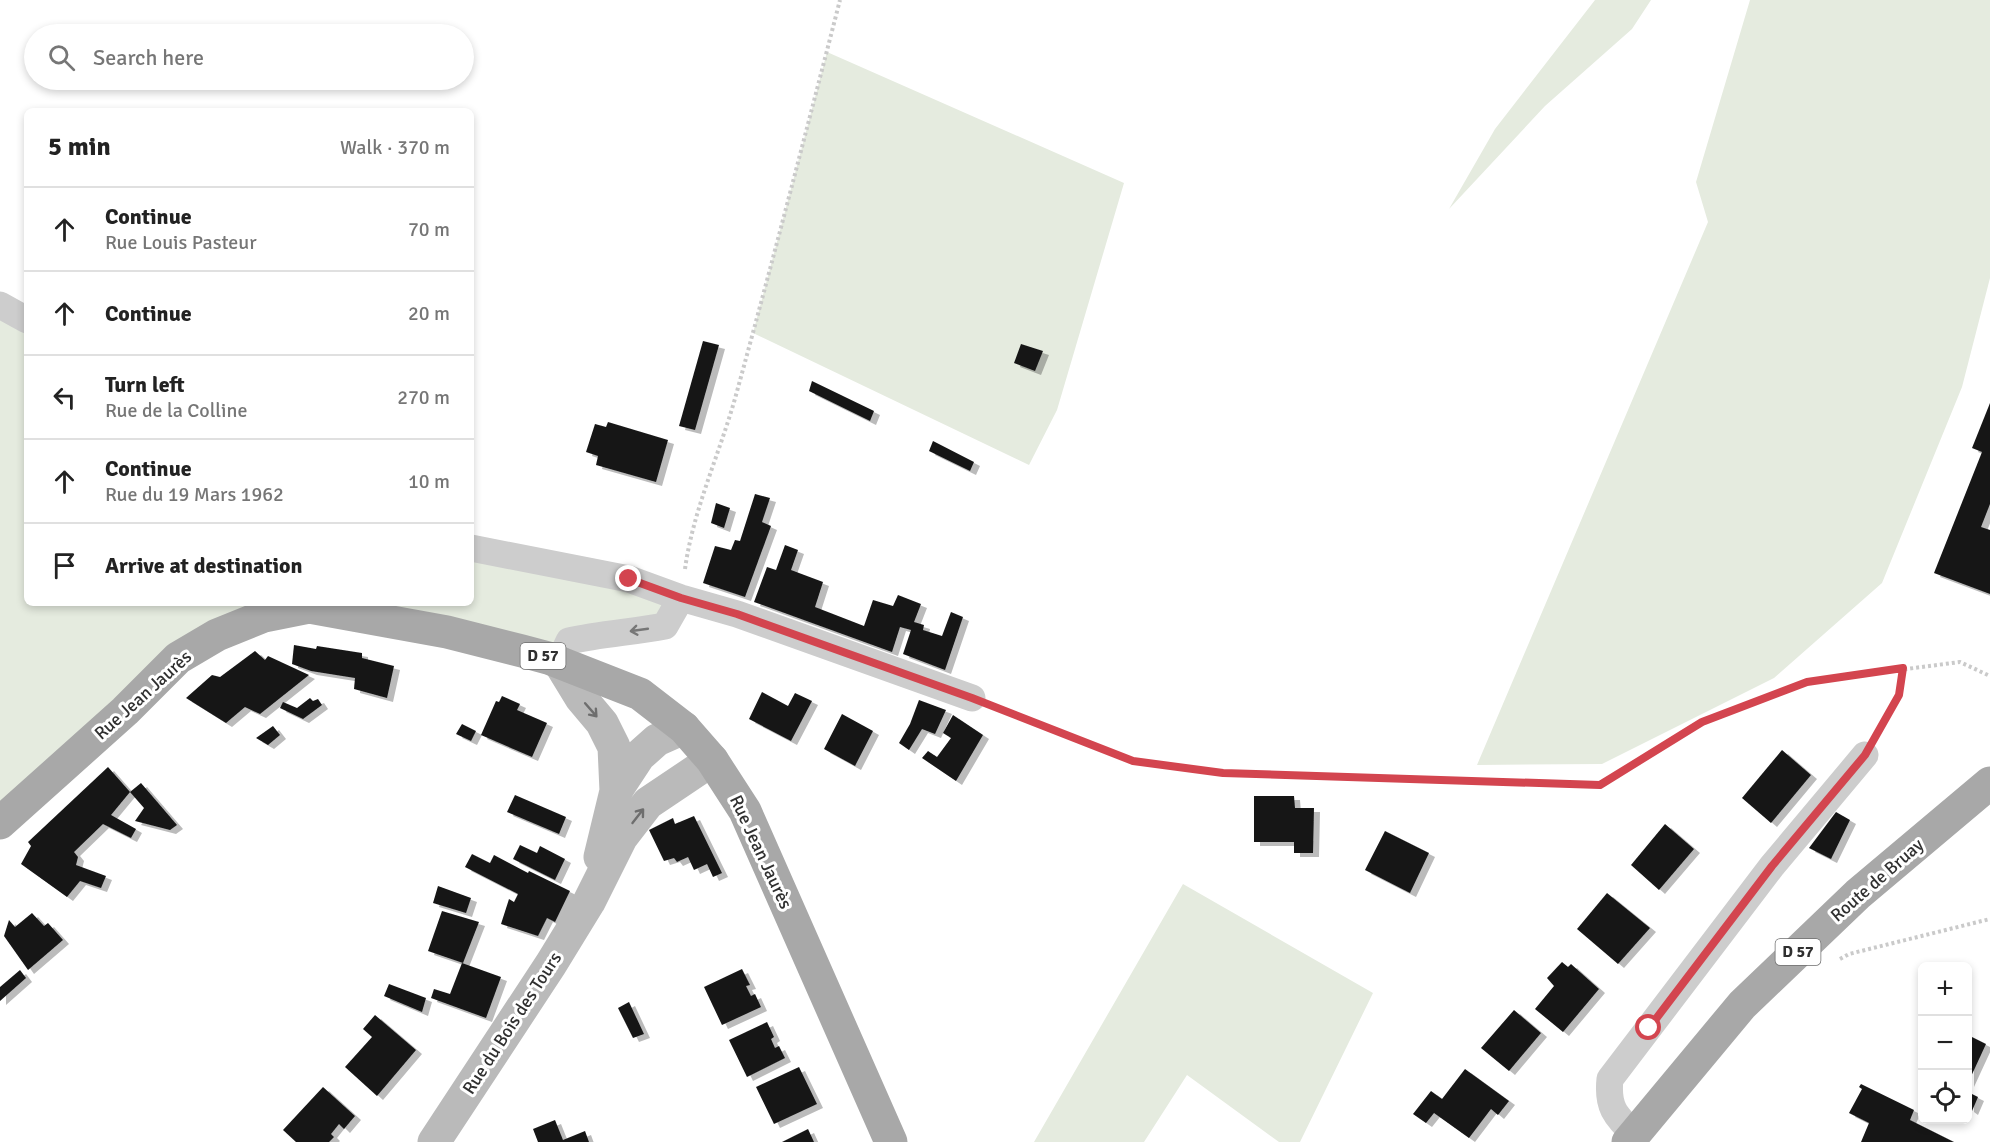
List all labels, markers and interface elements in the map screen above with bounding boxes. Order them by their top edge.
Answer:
search box [24,24,474,90]
icon: search [45,41,78,74]
text: Search here [93,44,204,71]
text: 5 min [48,131,111,163]
text: Walk · 370 m [340,135,450,160]
text: Continue [105,203,192,230]
icon: ahead [48,213,81,246]
text: 70 m [408,217,450,242]
text: Rue Louis Pasteur [105,230,257,255]
icon: ahead [48,297,81,330]
text: Continue [105,300,192,327]
text: 20 m [408,301,450,326]
text: Turn left [105,371,185,398]
icon: left [48,381,81,414]
text: 270 m [397,385,450,410]
text: Rue de la Colline [105,398,247,423]
text: Continue [105,455,192,482]
icon: ahead [48,465,81,498]
text: 10 m [408,469,450,494]
text: Rue du 19 Mars 1962 [105,482,284,507]
icon: arrive [48,549,81,582]
text: Arrive at destination [105,552,302,579]
route end [615,565,641,591]
one-way arrow [630,625,650,636]
road number: D 57 [520,643,566,669]
street label: Rue Jean Jaurès [90,646,196,744]
one-way arrow [584,702,598,717]
street label: Rue Jean Jaurès [725,792,797,912]
one-way arrow [632,808,645,824]
street label: Route de Bruay [1826,833,1928,926]
road number: D 57 [1776,939,1820,965]
street label: Rue du Bois des Tours [458,948,566,1098]
map controls [1918,962,1972,1124]
button: + [1918,962,1972,1016]
route start [1635,1014,1661,1040]
button: − [1918,1016,1972,1070]
button: locate [1918,1070,1972,1124]

